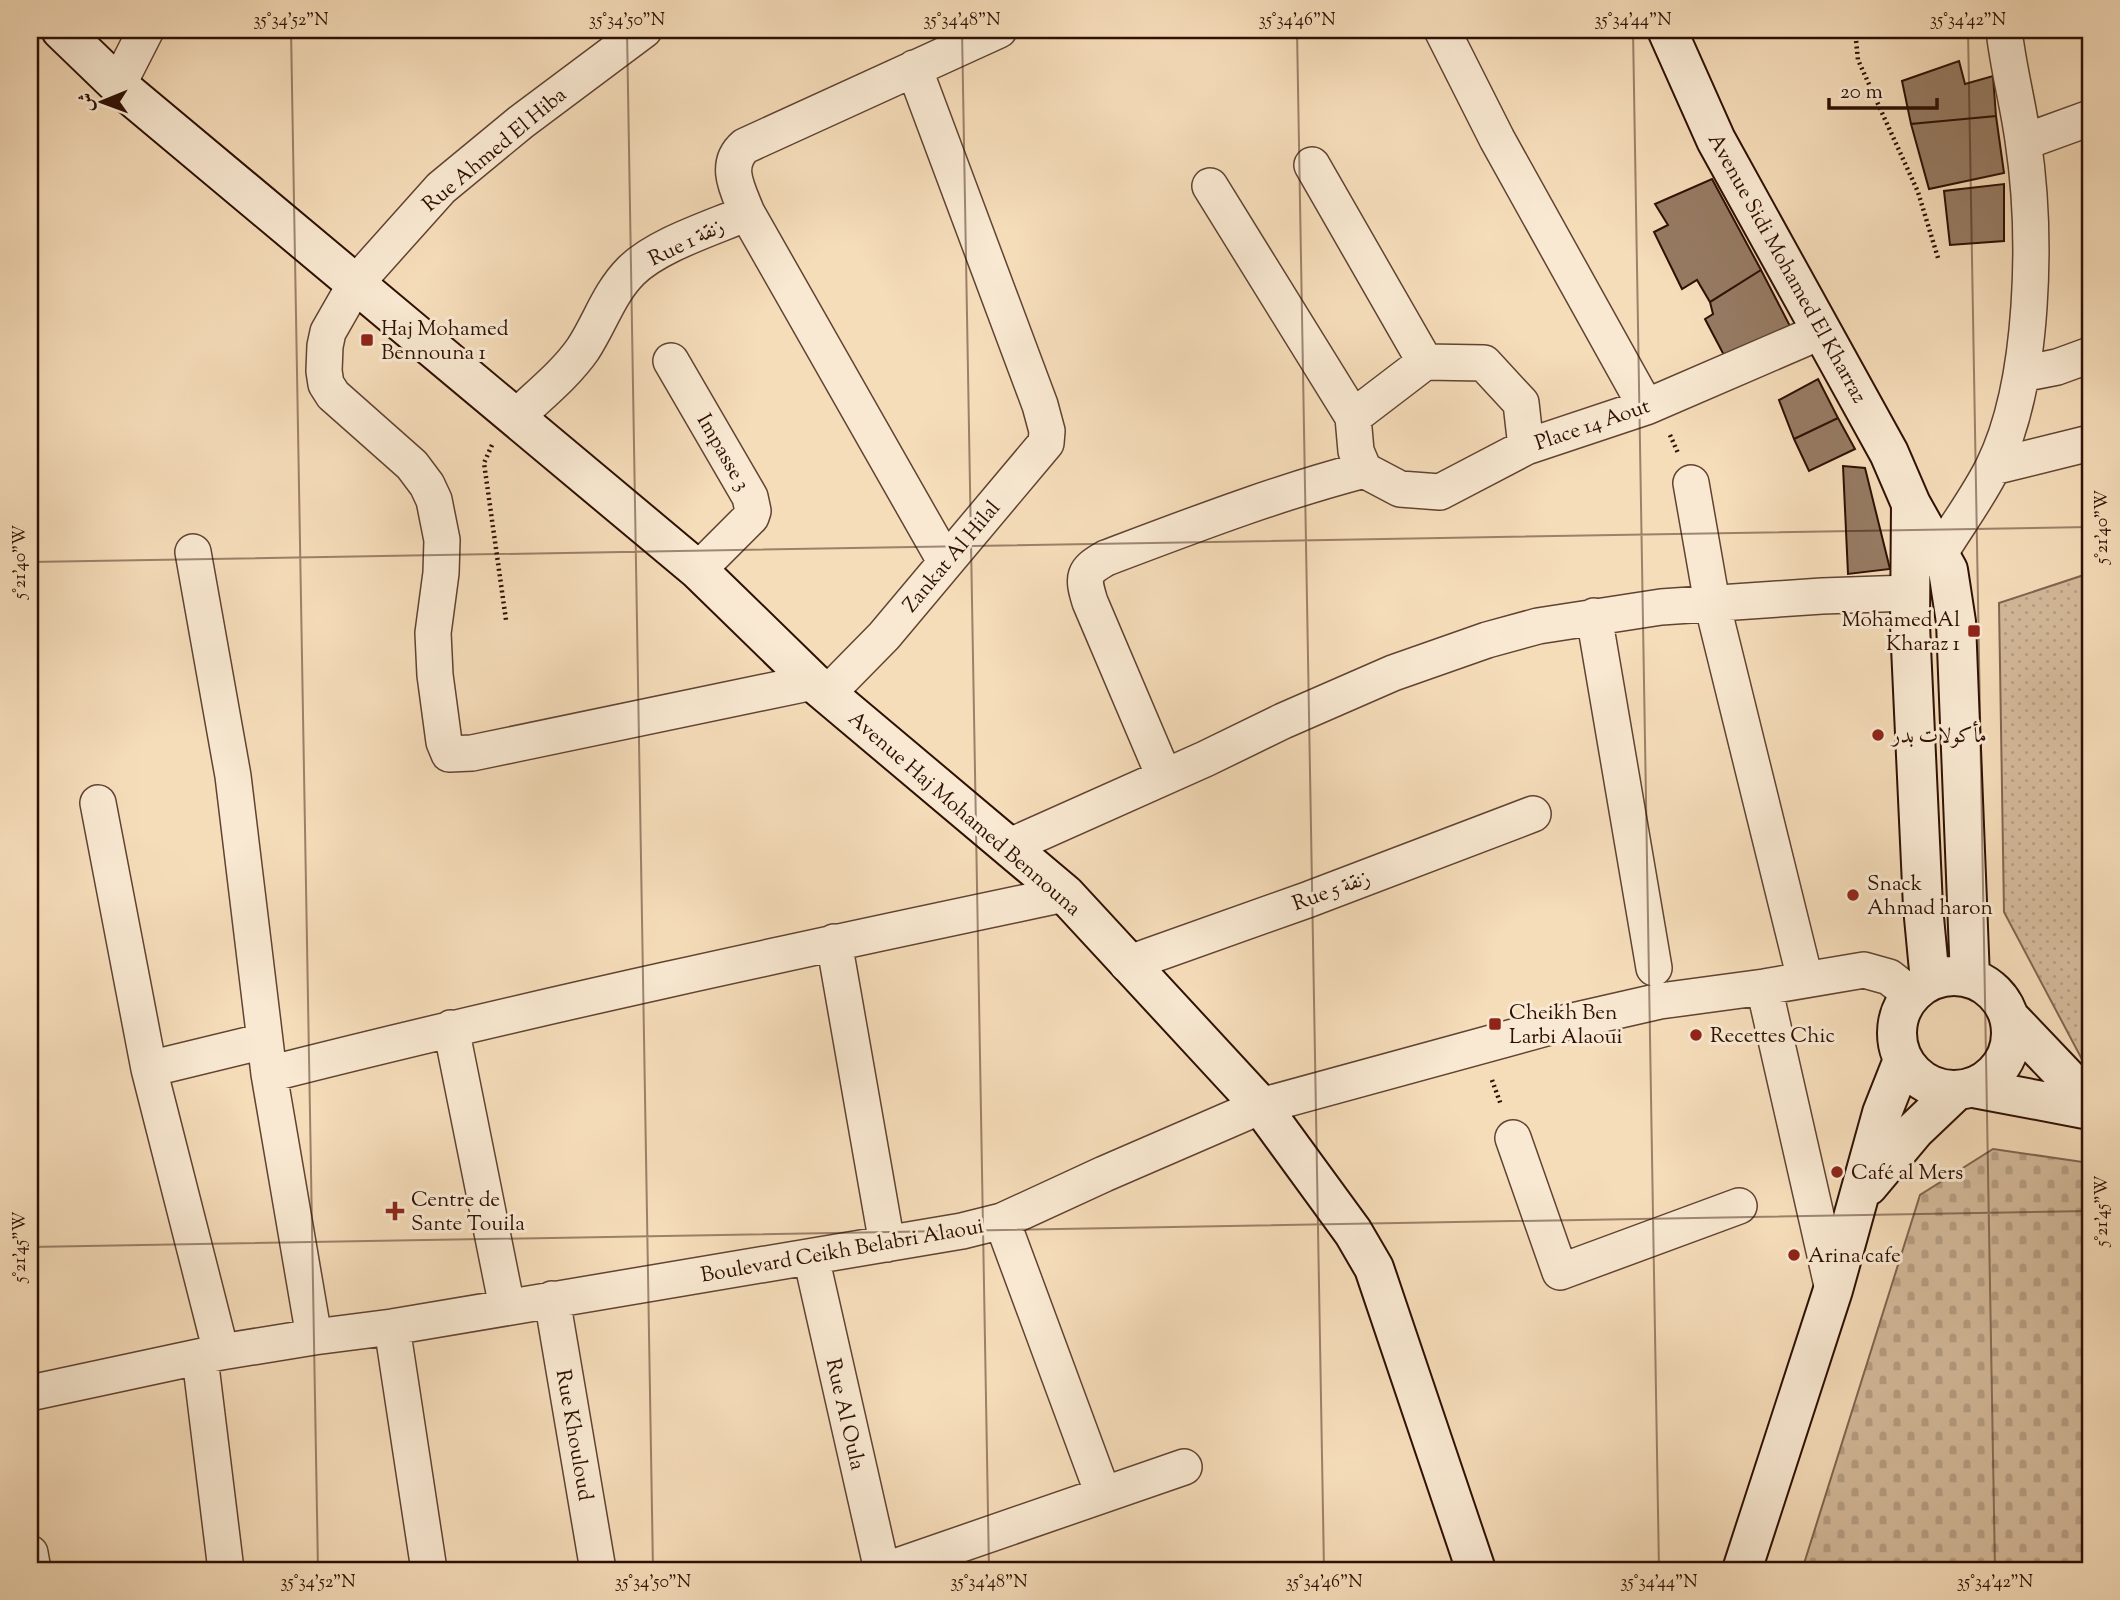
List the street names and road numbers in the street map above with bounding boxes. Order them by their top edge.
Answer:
street label: Rue Ahmed El Hiba [417,81,574,220]
street label: Avenue Sidi Mohamed El Kharraz [1699,129,1873,409]
street label: Rue 1 زنقة [644,213,730,275]
street label: Place 14 Aout [1531,392,1654,460]
street label: Impasse 3 [688,409,756,497]
street label: Zankat Al Hilal [897,495,1008,620]
street label: Avenue Haj Mohamed Bennouna [841,705,1087,924]
street label: Rue 5 زنقة [1289,864,1375,920]
street label: Boulevard Ceikh Belabri Alaoui [699,1212,986,1292]
street label: Rue Al Oula [817,1356,872,1474]
street label: Rue Khouloud [547,1367,599,1503]

